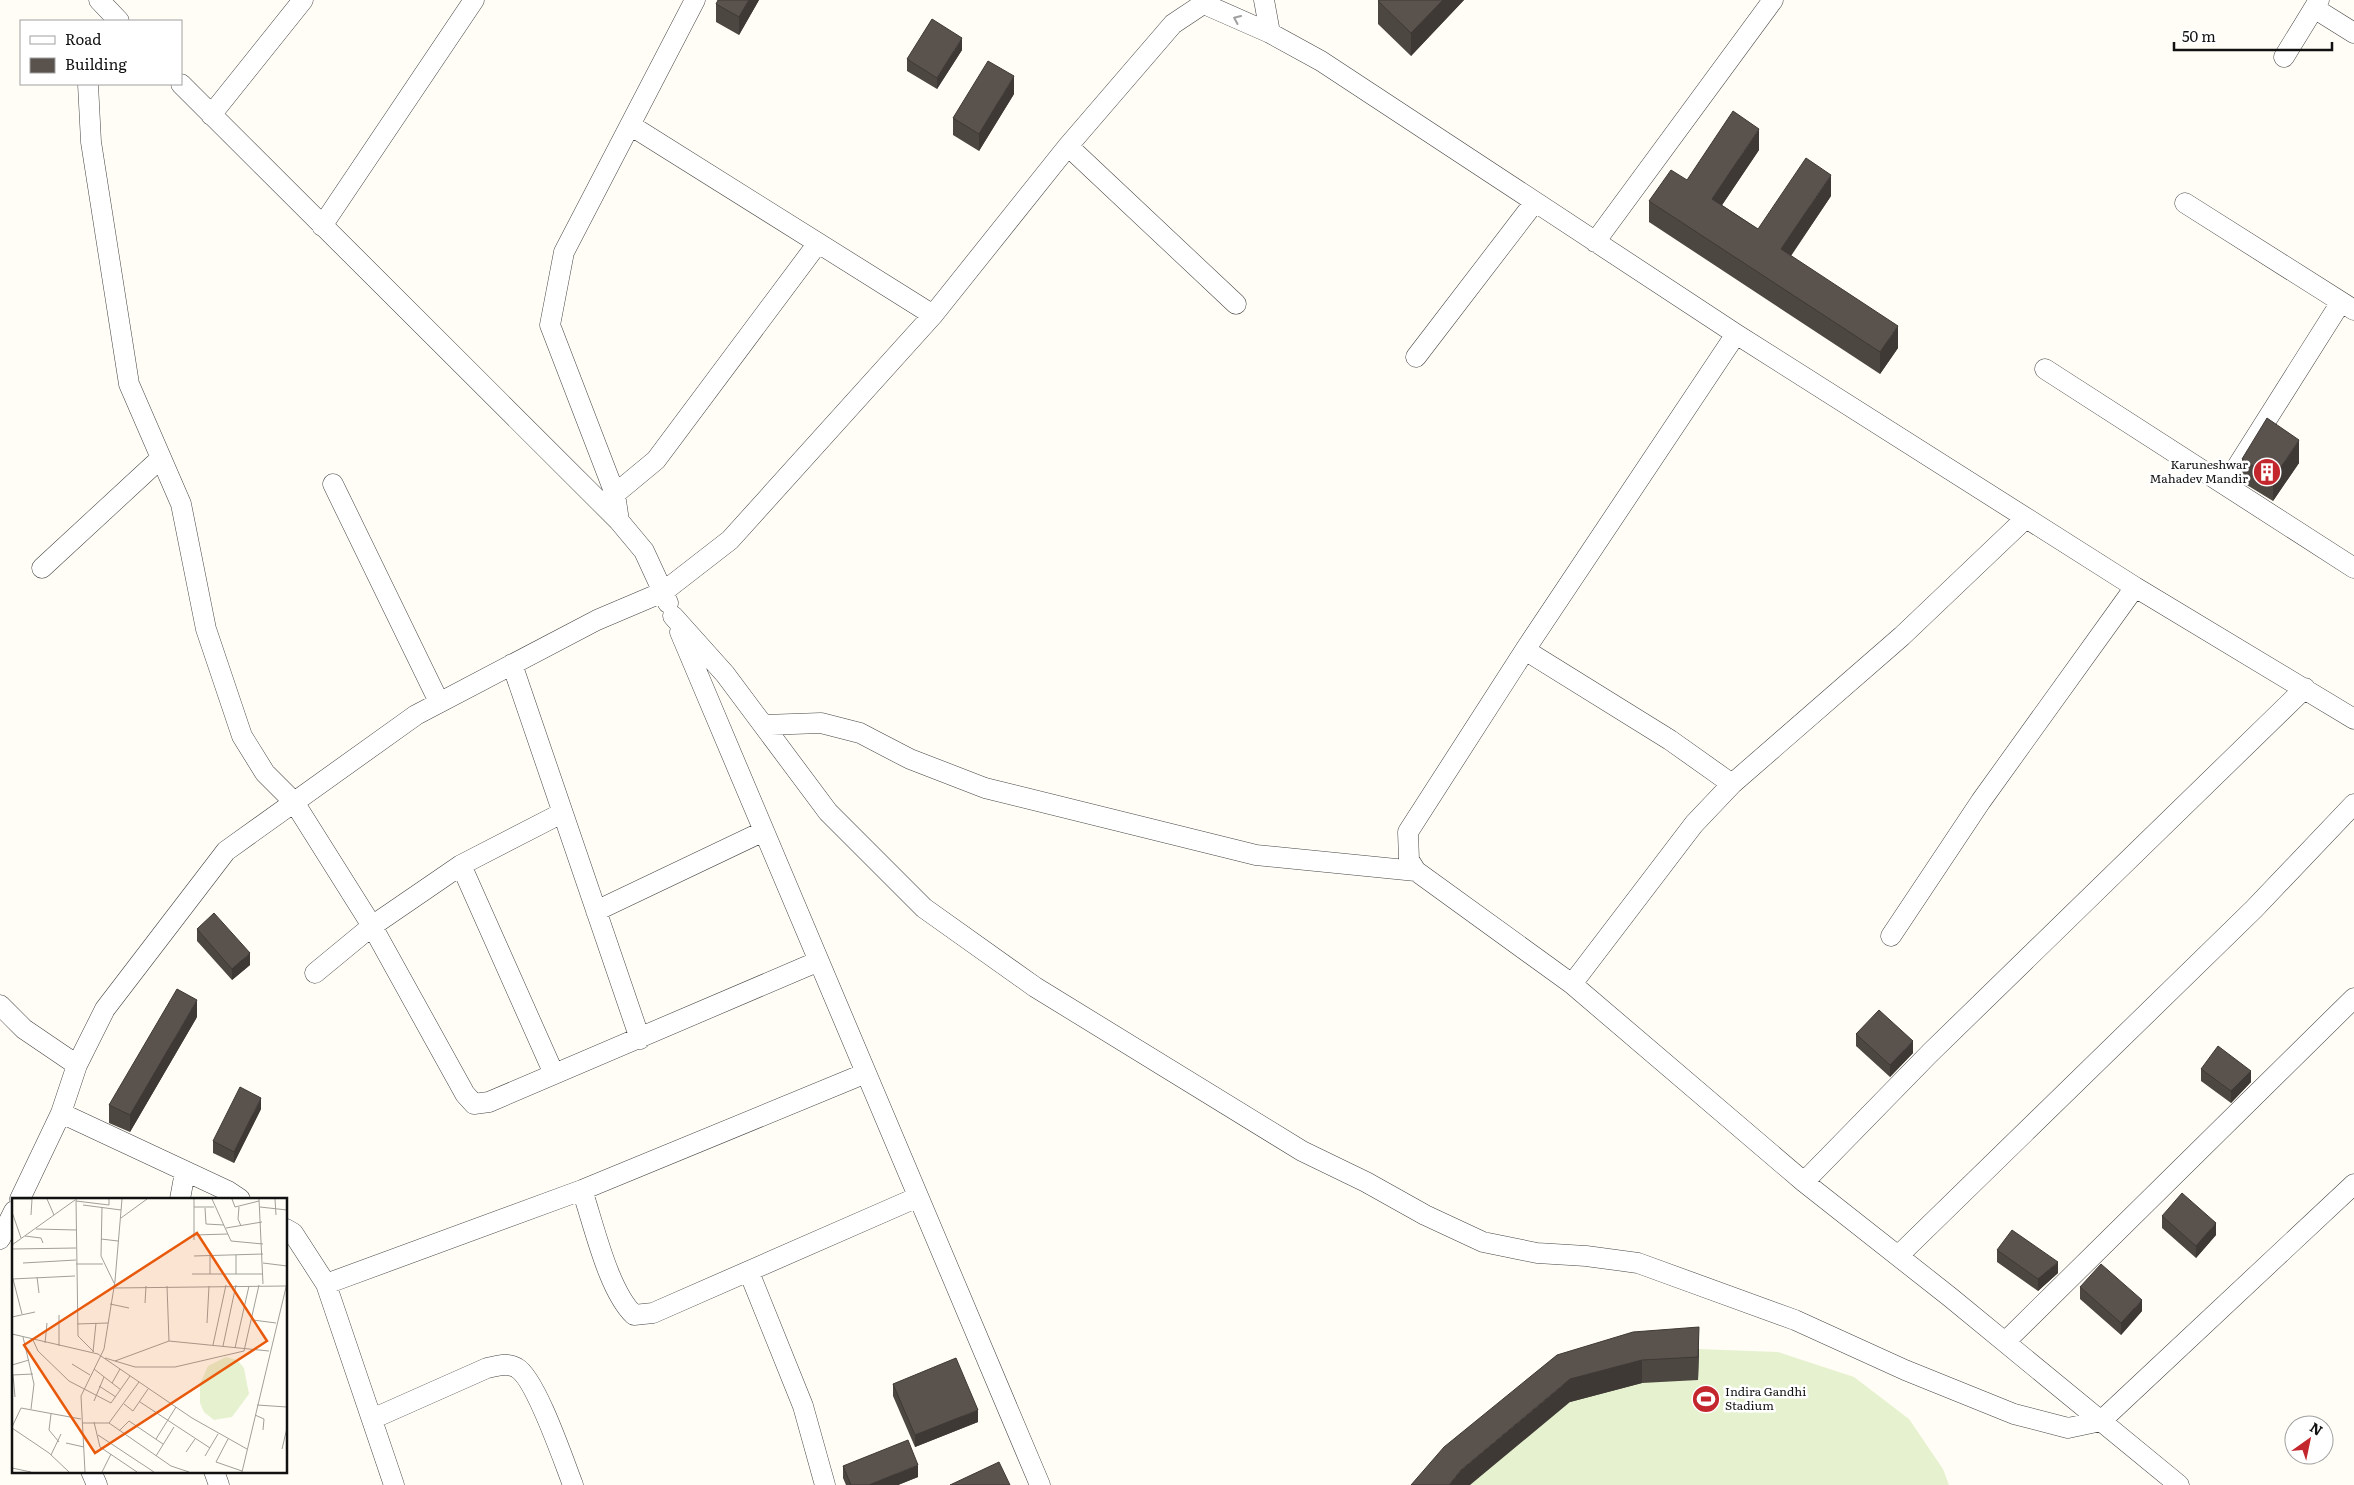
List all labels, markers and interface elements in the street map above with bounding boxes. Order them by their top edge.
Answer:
one-way arrow [1233,14,1242,25]
legend [20,20,182,85]
scale bar [2174,20,2332,52]
text: 50 m [2182,24,2216,47]
text: Road [65,27,101,50]
text: Building [65,52,127,75]
place label: Karuneshwar Mahadev Mandir [2150,455,2248,487]
building icon: Karuneshwar Mahadev Mandir [2252,457,2282,487]
inset map [12,1198,288,1472]
place label: Indira Gandhi Stadium [1725,1382,1806,1414]
sports icon: Indira Gandhi Stadium [1691,1384,1721,1414]
north arrow [2284,1415,2334,1465]
text: N [2306,1417,2327,1440]

